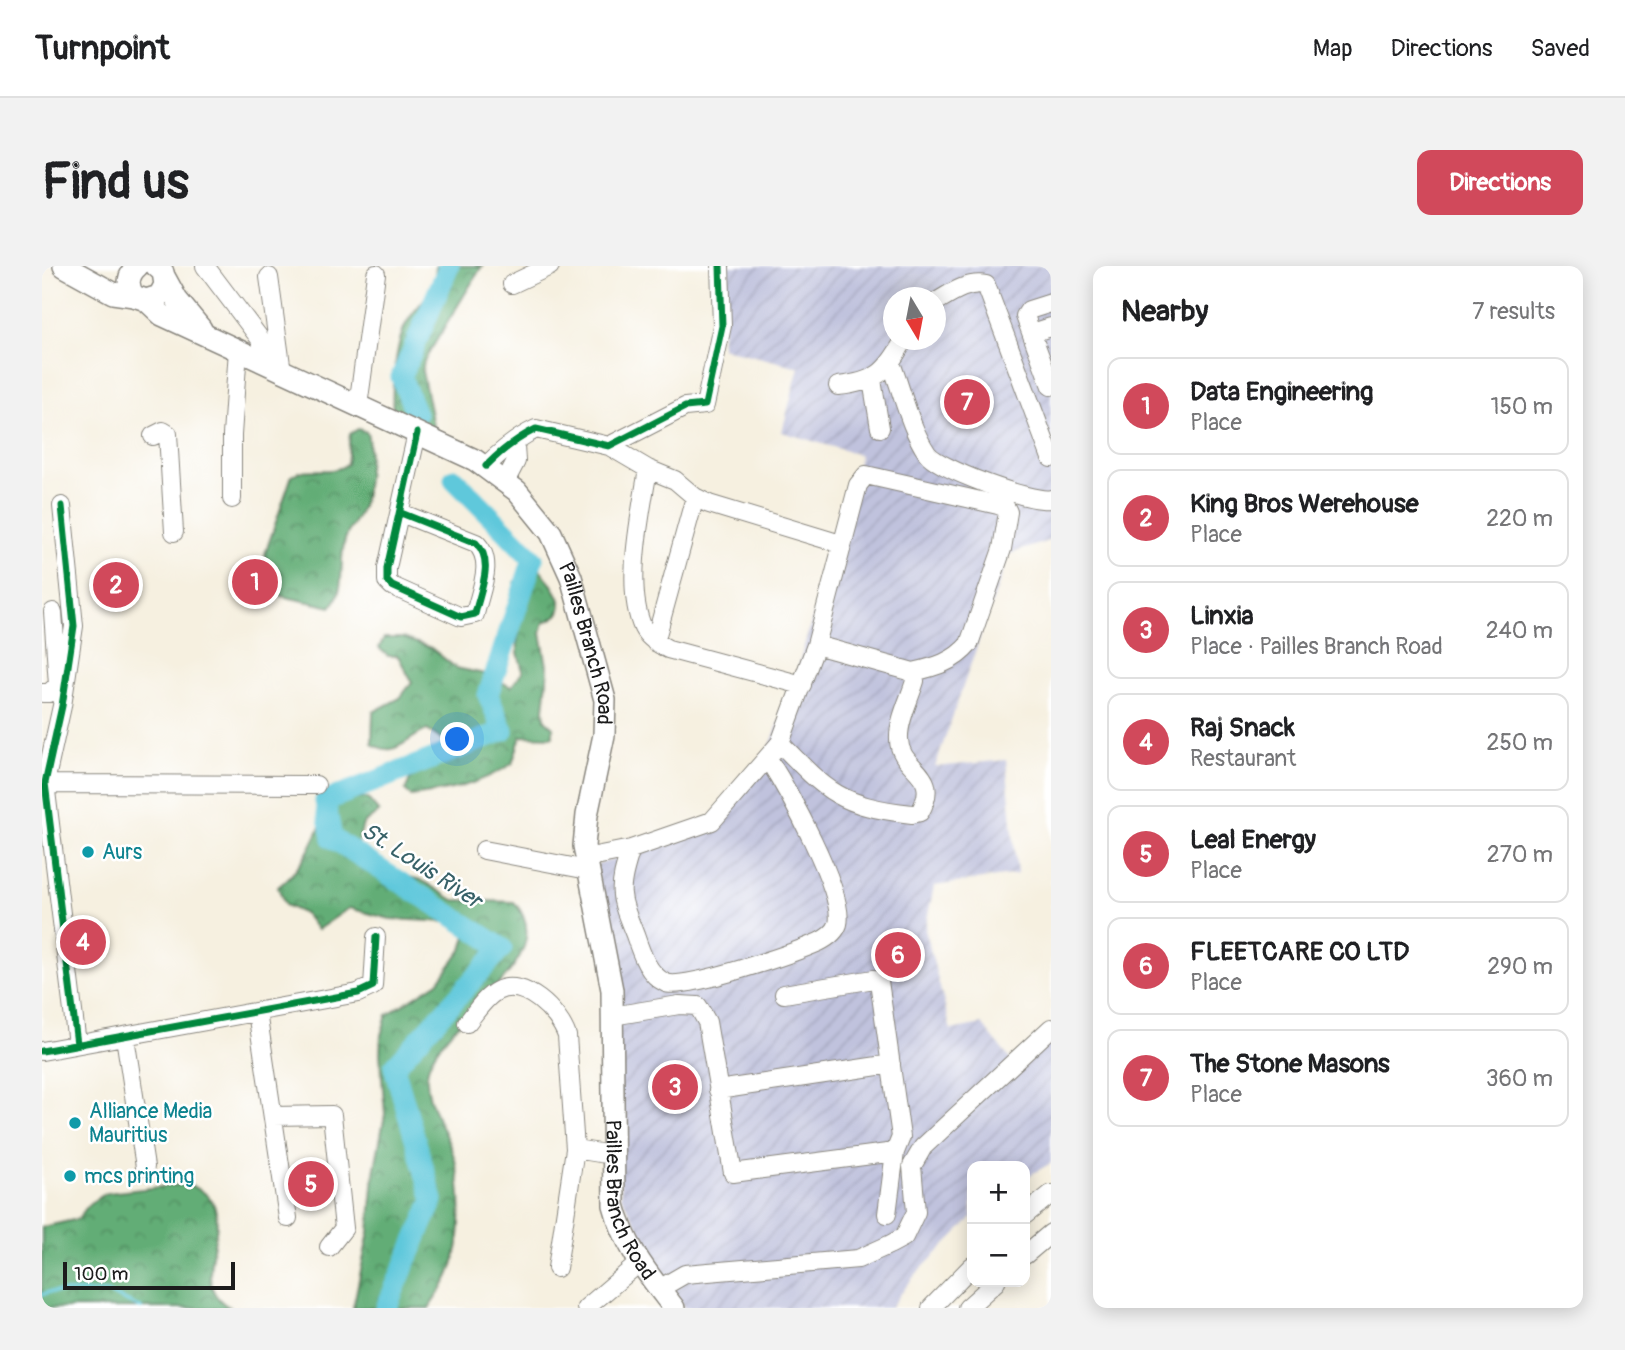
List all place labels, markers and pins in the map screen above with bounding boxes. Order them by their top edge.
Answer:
pin: 7 [944,376,990,428]
pin: 1 [232,556,278,608]
pin: 2 [93,559,139,611]
place label: Aurs [102,839,143,866]
marker: Aurs [80,844,96,860]
pin: 4 [60,916,106,968]
pin: 6 [875,929,921,981]
pin: 3 [652,1061,698,1113]
place label: Alliance Media Mauritius [89,1098,212,1149]
marker: Alliance Media Mauritius [67,1115,83,1131]
pin: 5 [288,1158,334,1210]
place label: mcs printing [84,1163,194,1190]
marker: mcs printing [62,1168,78,1184]

